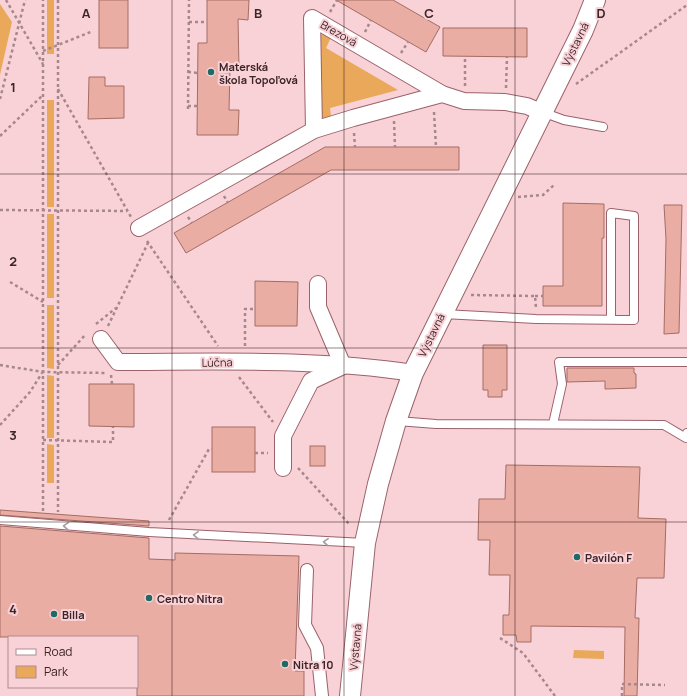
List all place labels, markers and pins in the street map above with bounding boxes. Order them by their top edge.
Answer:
place label: Materská škola Topoľová [219,59,298,87]
marker: Materská škola Topoľová [206,67,216,77]
place label: Pavilón F [585,550,632,565]
marker: Pavilón F [572,552,582,562]
place label: Centro Nitra [157,591,223,606]
marker: Centro Nitra [144,593,154,603]
place label: Billa [62,607,85,622]
marker: Billa [49,609,59,619]
place label: Nitra 10 [293,657,334,672]
marker: Nitra 10 [280,659,290,669]

